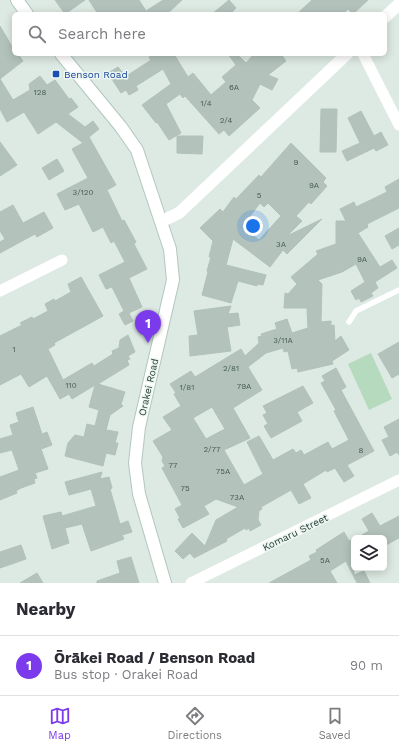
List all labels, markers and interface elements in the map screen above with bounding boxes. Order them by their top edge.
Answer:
search box [12,12,387,56]
icon: search [26,23,48,45]
text: Search here [58,25,146,43]
marker: Benson Road [51,69,61,79]
place label: Benson Road [64,69,128,80]
house number: 6A [229,83,240,92]
house number: 128 [34,88,46,97]
house number: 1/4 [200,99,212,108]
house number: 2/4 [220,116,232,125]
house number: 9 [294,158,299,167]
house number: 9A [309,181,320,190]
house number: 3/120 [73,188,93,197]
house number: 5 [257,191,262,200]
your location [243,216,263,236]
house number: 3A [276,240,287,249]
house number: 9A [357,255,368,264]
pin: 1 [135,310,161,343]
house number: 3/11A [273,336,294,345]
house number: 1 [12,345,16,354]
street label: Orakei Road [137,357,160,417]
house number: 2/81 [223,364,239,373]
house number: 110 [65,381,77,390]
house number: 79A [237,382,252,391]
house number: 1/81 [180,383,194,392]
house number: 2/77 [203,445,221,454]
house number: 8 [359,446,364,455]
house number: 77 [169,461,178,470]
house number: 75A [216,467,231,476]
house number: 75 [180,484,190,493]
house number: 73A [230,493,245,502]
street label: Komaru Street [261,512,330,553]
map controls [351,535,387,571]
button: layers [351,535,387,571]
house number: 5A [320,556,331,565]
text: Nearby [16,599,75,619]
text: Ōrākei Road / Benson Road [54,649,255,667]
text: 1 [26,658,32,673]
text: 90 m [350,658,383,673]
text: Bus stop · Orakei Road [54,667,198,682]
tab: Map [48,705,71,742]
tab: Directions [168,705,222,742]
tab: Saved [319,705,351,742]

